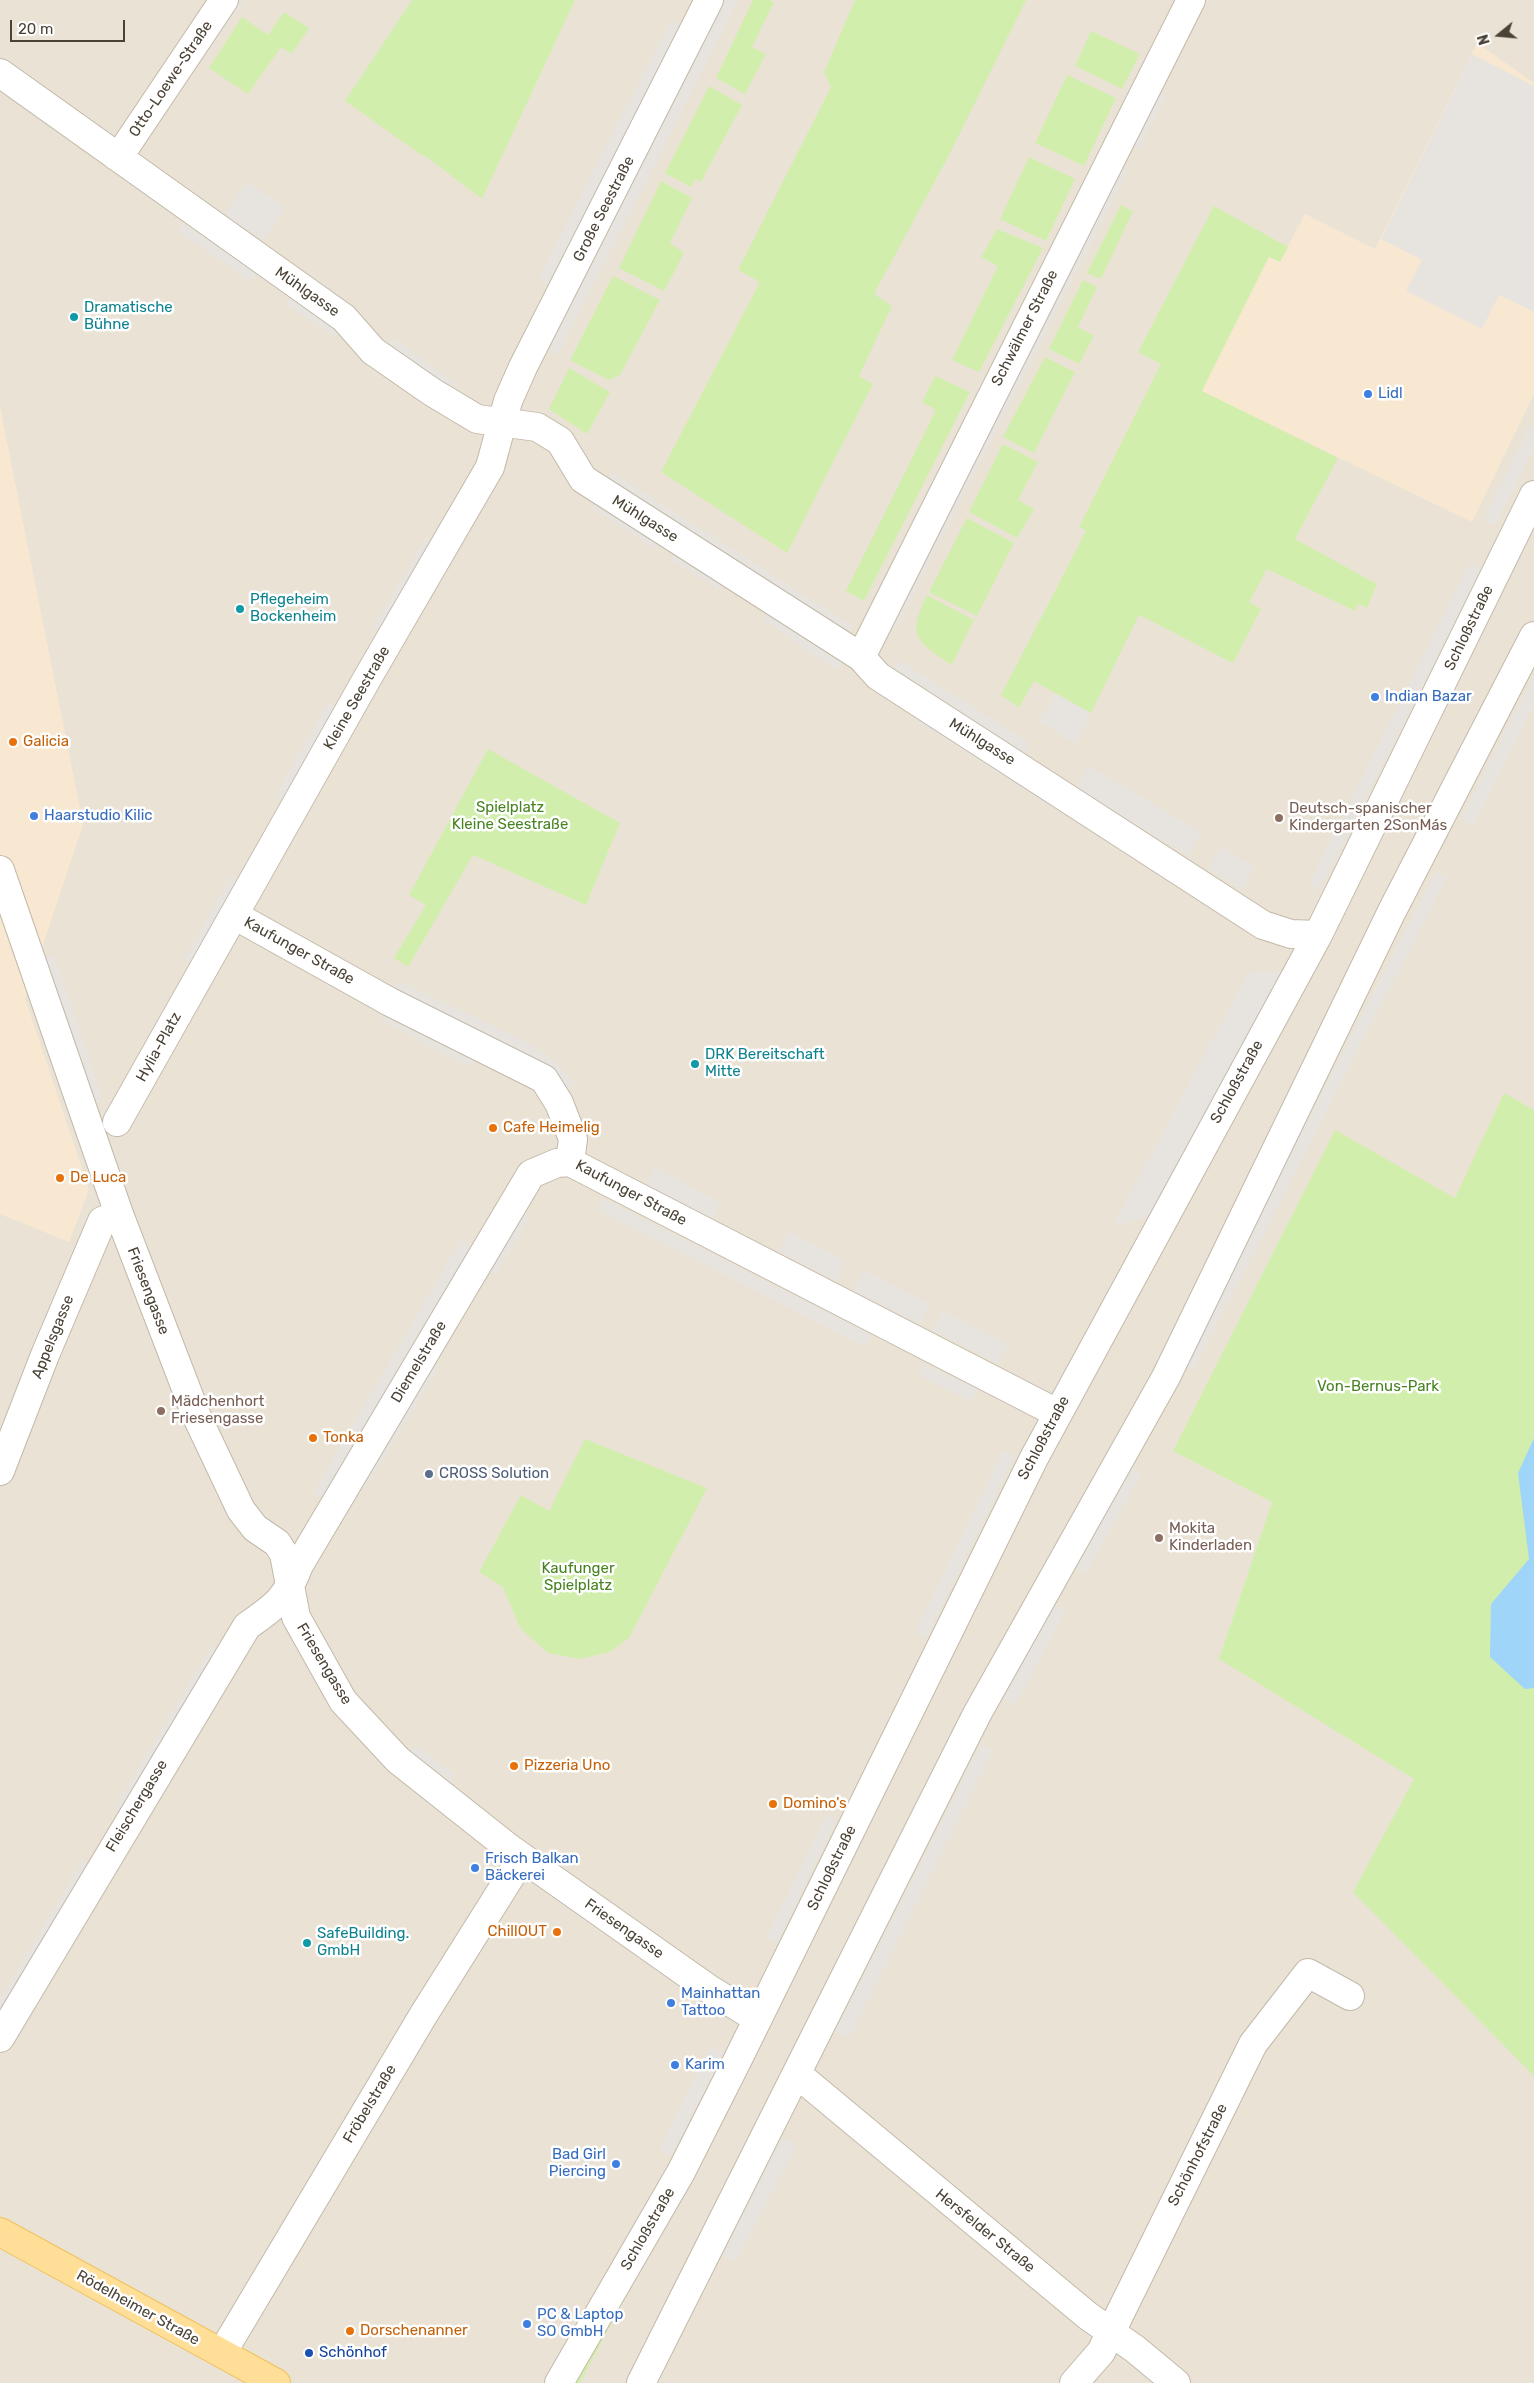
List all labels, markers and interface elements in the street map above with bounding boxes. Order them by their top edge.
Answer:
scale bar [12,10,128,42]
north arrow [1474,10,1524,60]
street label: Otto-Loewe-Straße [125,17,217,141]
text: 20 m [18,20,53,38]
text: N [1475,32,1494,47]
street label: Große Seestraße [570,153,638,265]
street label: Mühlgasse [271,263,343,321]
street label: Schwälmer Straße [988,267,1062,389]
place label: Dramatische Bühne [84,299,173,334]
marker: Dramatische Bühne [68,311,80,323]
place label: Lidl [1378,385,1403,403]
marker: Lidl [1362,388,1374,400]
street label: Mühlgasse [609,492,681,546]
street label: Schloßstraße [1441,583,1497,673]
place label: Pflegeheim Bockenheim [250,591,336,626]
marker: Pflegeheim Bockenheim [234,603,246,615]
street label: Kleine Seestraße [320,643,394,753]
place label: Indian Bazar [1385,688,1472,706]
marker: Indian Bazar [1369,691,1381,703]
street label: Mühlgasse [946,715,1018,769]
place label: Galicia [23,733,69,751]
marker: Galicia [7,736,19,748]
park label: Spielplatz Kleine Seestraße [452,799,568,834]
place label: Deutsch-spanischer Kindergarten 2SonMás [1289,800,1447,835]
place label: Haarstudio Kilic [44,807,153,825]
marker: Haarstudio Kilic [28,810,40,822]
marker: Deutsch-spanischer Kindergarten 2SonMás [1273,812,1285,824]
street label: Kaufunger Straße [241,913,357,989]
street label: Hylia-Platz [133,1009,185,1085]
street label: Schloßstraße [1207,1037,1267,1127]
place label: DRK Bereitschaft Mitte [705,1046,825,1081]
marker: DRK Bereitschaft Mitte [689,1058,701,1070]
place label: Cafe Heimelig [503,1119,600,1137]
marker: Cafe Heimelig [487,1122,499,1134]
street label: Kaufunger Straße [572,1156,690,1230]
place label: De Luca [70,1169,126,1187]
marker: De Luca [54,1172,66,1184]
street label: Friesengasse [123,1245,173,1337]
street label: Appelsgasse [28,1293,78,1381]
street label: Diemelstraße [388,1318,450,1406]
park label: Von-Bernus-Park [1317,1378,1439,1396]
place label: Mädchenhort Friesengasse [171,1393,264,1428]
street label: Schloßstraße [1014,1393,1074,1483]
marker: Mädchenhort Friesengasse [155,1405,167,1417]
place label: Tonka [323,1429,364,1447]
marker: Tonka [307,1432,319,1444]
place label: CROSS Solution [439,1465,549,1483]
marker: CROSS Solution [423,1468,435,1480]
place label: Mokita Kinderladen [1169,1520,1252,1555]
marker: Mokita Kinderladen [1153,1532,1165,1544]
park label: Kaufunger Spielplatz [541,1560,615,1595]
street label: Friesengasse [293,1620,355,1708]
street label: Fleischergasse [102,1757,172,1855]
place label: Pizzeria Uno [524,1757,610,1775]
marker: Pizzeria Uno [508,1760,520,1772]
place label: Domino's [783,1795,847,1813]
marker: Domino's [767,1798,779,1810]
street label: Schloßstraße [804,1823,860,1913]
place label: Frisch Balkan Bäckerei [485,1850,579,1885]
marker: Frisch Balkan Bäckerei [469,1862,481,1874]
street label: Friesengasse [581,1895,667,1963]
place label: ChillOUT [488,1923,547,1941]
place label: SafeBuilding. GmbH [317,1925,409,1960]
marker: ChillOUT [551,1926,563,1938]
marker: SafeBuilding. GmbH [301,1937,313,1949]
place label: Mainhattan Tattoo [681,1985,760,2020]
marker: Mainhattan Tattoo [665,1997,677,2009]
place label: Karim [685,2056,725,2074]
marker: Karim [669,2059,681,2071]
street label: Fröbelstraße [340,2062,400,2146]
street label: Schönhofstraße [1164,2101,1232,2209]
place label: Bad Girl Piercing [549,2146,606,2181]
marker: Bad Girl Piercing [610,2158,622,2170]
street label: Schloßstraße [617,2184,679,2274]
street label: Hersfelder Straße [931,2185,1039,2277]
street label: Rödelheimer Straße [73,2267,203,2349]
place label: PC & Laptop SO GmbH [537,2306,623,2341]
marker: PC & Laptop SO GmbH [521,2318,533,2330]
place label: Dorschenanner [360,2322,468,2340]
marker: Dorschenanner [344,2325,356,2337]
place label: Schönhof [319,2344,387,2362]
marker: Schönhof [303,2347,315,2359]

